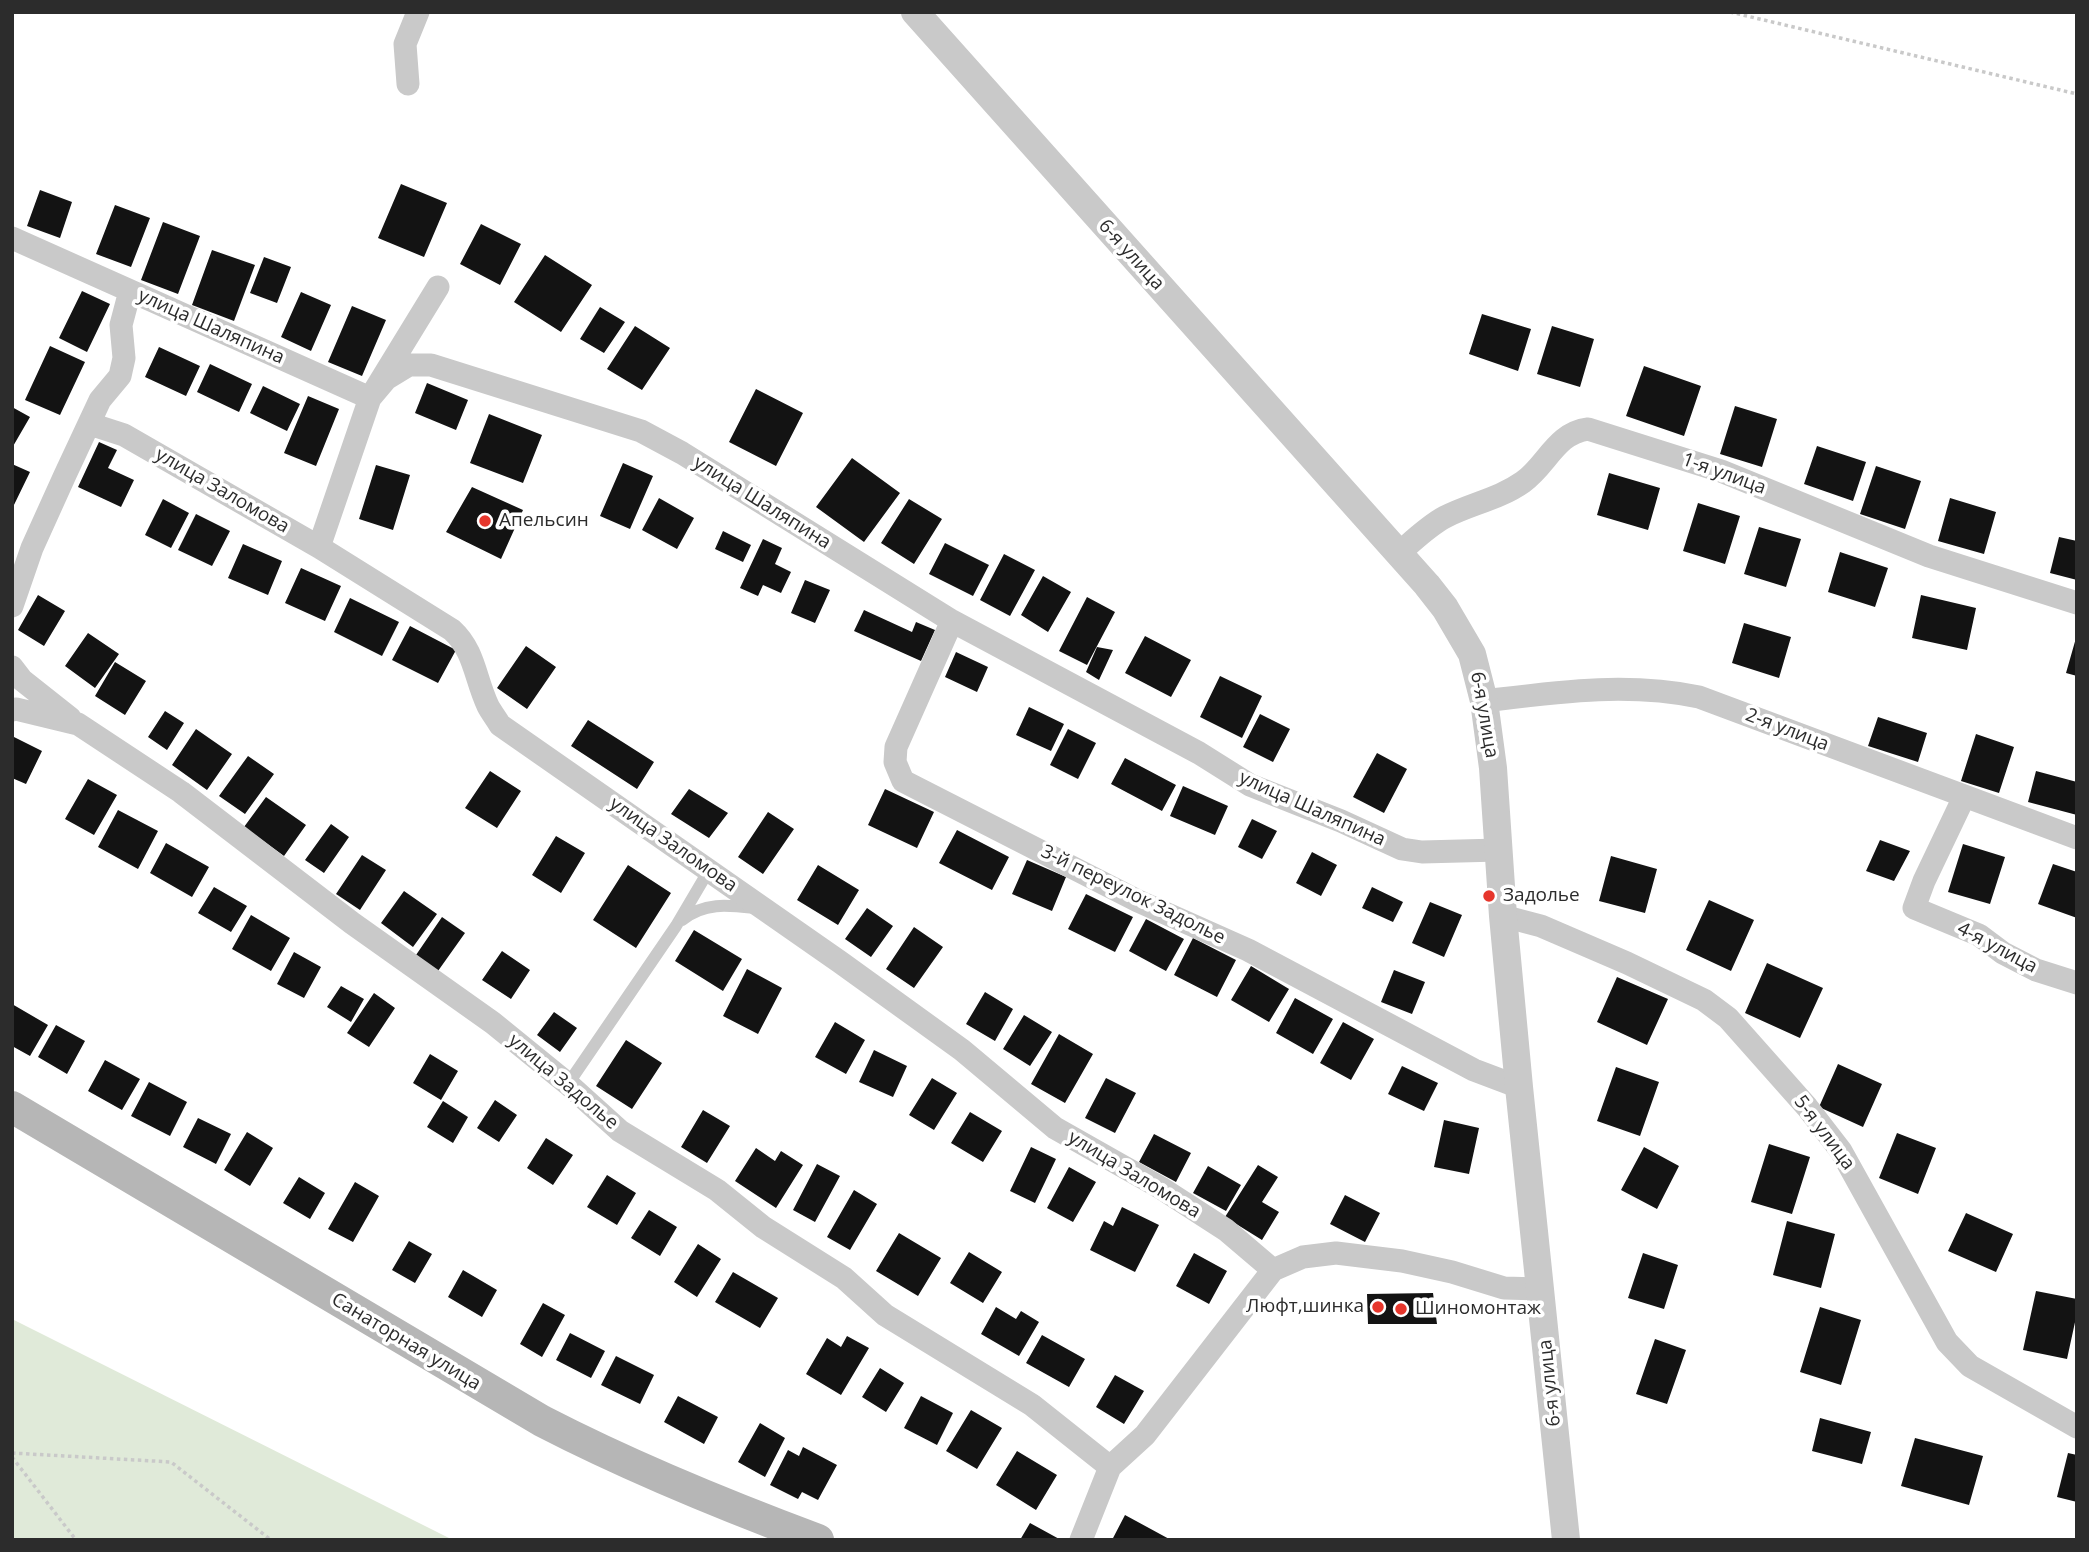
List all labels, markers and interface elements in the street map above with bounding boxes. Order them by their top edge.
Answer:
street label: 6-я улица [1093,215,1169,295]
street label: улица Шаляпина [134,284,288,370]
street label: улица Заломова [151,443,293,539]
street label: 1-я улица [1679,448,1769,500]
street label: улица Шаляпина [689,452,835,554]
place label: Апельсин [499,510,589,532]
marker: Апельсин [477,513,493,529]
street label: 6-я улица [1465,670,1503,760]
street label: 2-я улица [1742,704,1832,756]
street label: улица Шаляпина [1235,766,1389,852]
street label: улица Заломова [605,792,741,898]
street label: 3-й переулок Задолье [1037,840,1229,950]
place label: Задолье [1503,885,1580,907]
marker: Задолье [1481,888,1497,904]
street label: 4-я улица [1953,917,2041,979]
street label: улица Задолье [503,1029,623,1135]
street label: 5-я улица [1789,1091,1859,1175]
street label: улица Заломова [1064,1126,1204,1224]
street label: Санаторная улица [327,1288,485,1396]
place label: Люфт,шинка [1246,1296,1364,1318]
place label: Шиномонтаж [1415,1298,1541,1320]
marker: Люфт,шинка [1370,1299,1386,1315]
marker: Шиномонтаж [1393,1301,1409,1317]
street label: 6-я улица [1534,1338,1566,1428]

